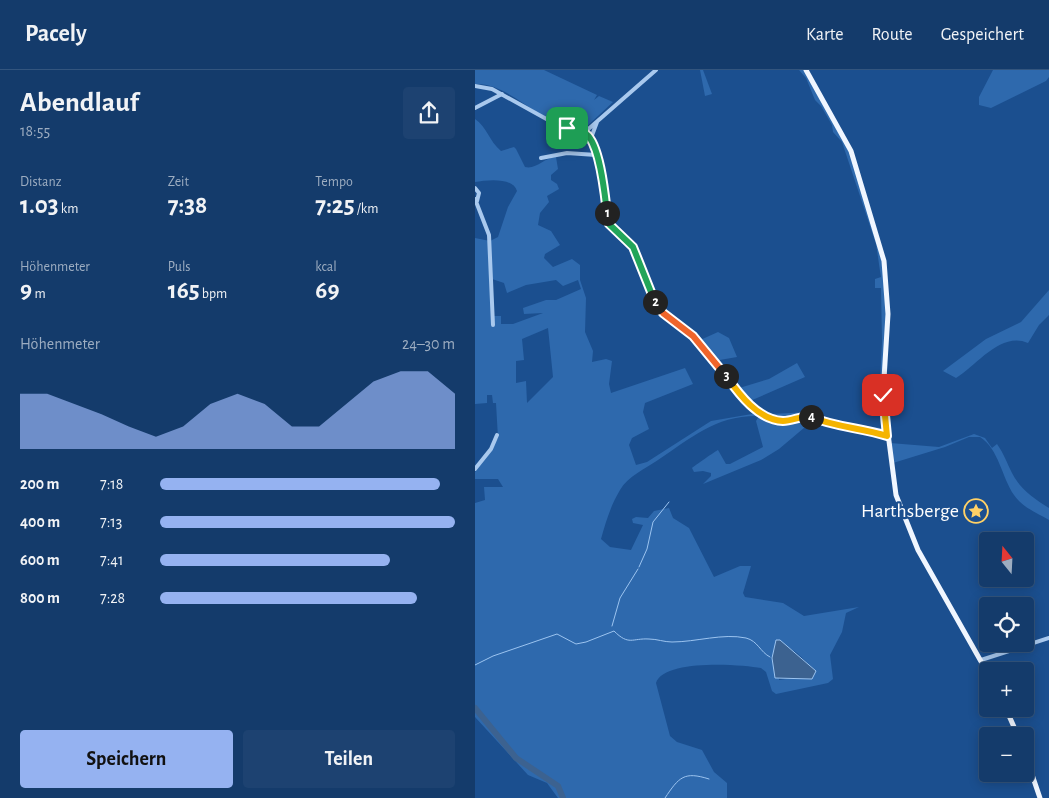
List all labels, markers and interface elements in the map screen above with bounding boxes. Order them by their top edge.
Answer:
text: Pacely [25,22,87,46]
text: Karte [806,26,843,44]
text: Route [871,26,913,44]
text: Gespeichert [941,26,1024,44]
button: share [403,87,455,139]
text: Abendlauf [20,89,139,117]
pin [546,107,588,149]
icon: arrive [553,114,581,142]
text: 18:55 [20,123,50,139]
text: Distanz [20,175,61,189]
text: Zeit [168,175,189,189]
text: Tempo [315,175,353,189]
text: 1.03 [20,193,59,218]
text: 7:38 [168,193,207,218]
text: 7:25 [315,193,354,218]
pin: 1 [595,200,619,226]
text: km [59,202,78,216]
text: /km [354,202,378,216]
text: 1 [605,206,610,220]
text: Höhenmeter [20,260,90,274]
text: Puls [168,260,191,274]
text: kcal [315,260,337,274]
text: 9 [20,278,32,303]
text: 165 [168,278,200,303]
text: 69 [315,278,339,303]
text: m [32,287,46,301]
text: bpm [200,287,227,301]
pin: 2 [643,290,667,314]
text: 2 [652,295,659,309]
text: Höhenmeter [20,336,100,352]
text: 24–30 m [402,336,455,352]
pin: 3 [713,364,739,388]
text: 3 [723,369,730,383]
pin [862,374,904,416]
icon: check [869,381,897,409]
pin: 4 [799,404,823,430]
text: 4 [808,410,815,424]
text: 200 m [20,476,60,492]
text: 7:18 [100,476,123,492]
place icon: Harthsberge [963,498,989,524]
place label: Harthsberge [861,501,959,521]
text: 400 m [20,514,60,530]
text: 7:13 [100,514,122,530]
north arrow [979,532,1034,588]
map controls [979,532,1034,782]
text: 600 m [20,552,60,568]
text: 7:41 [100,552,124,568]
text: 800 m [20,590,60,606]
text: 7:28 [100,590,125,606]
button: locate [979,597,1034,652]
button: + [979,662,1034,717]
button: − [979,727,1034,782]
button: Speichern [20,730,233,788]
button: Teilen [243,730,455,788]

